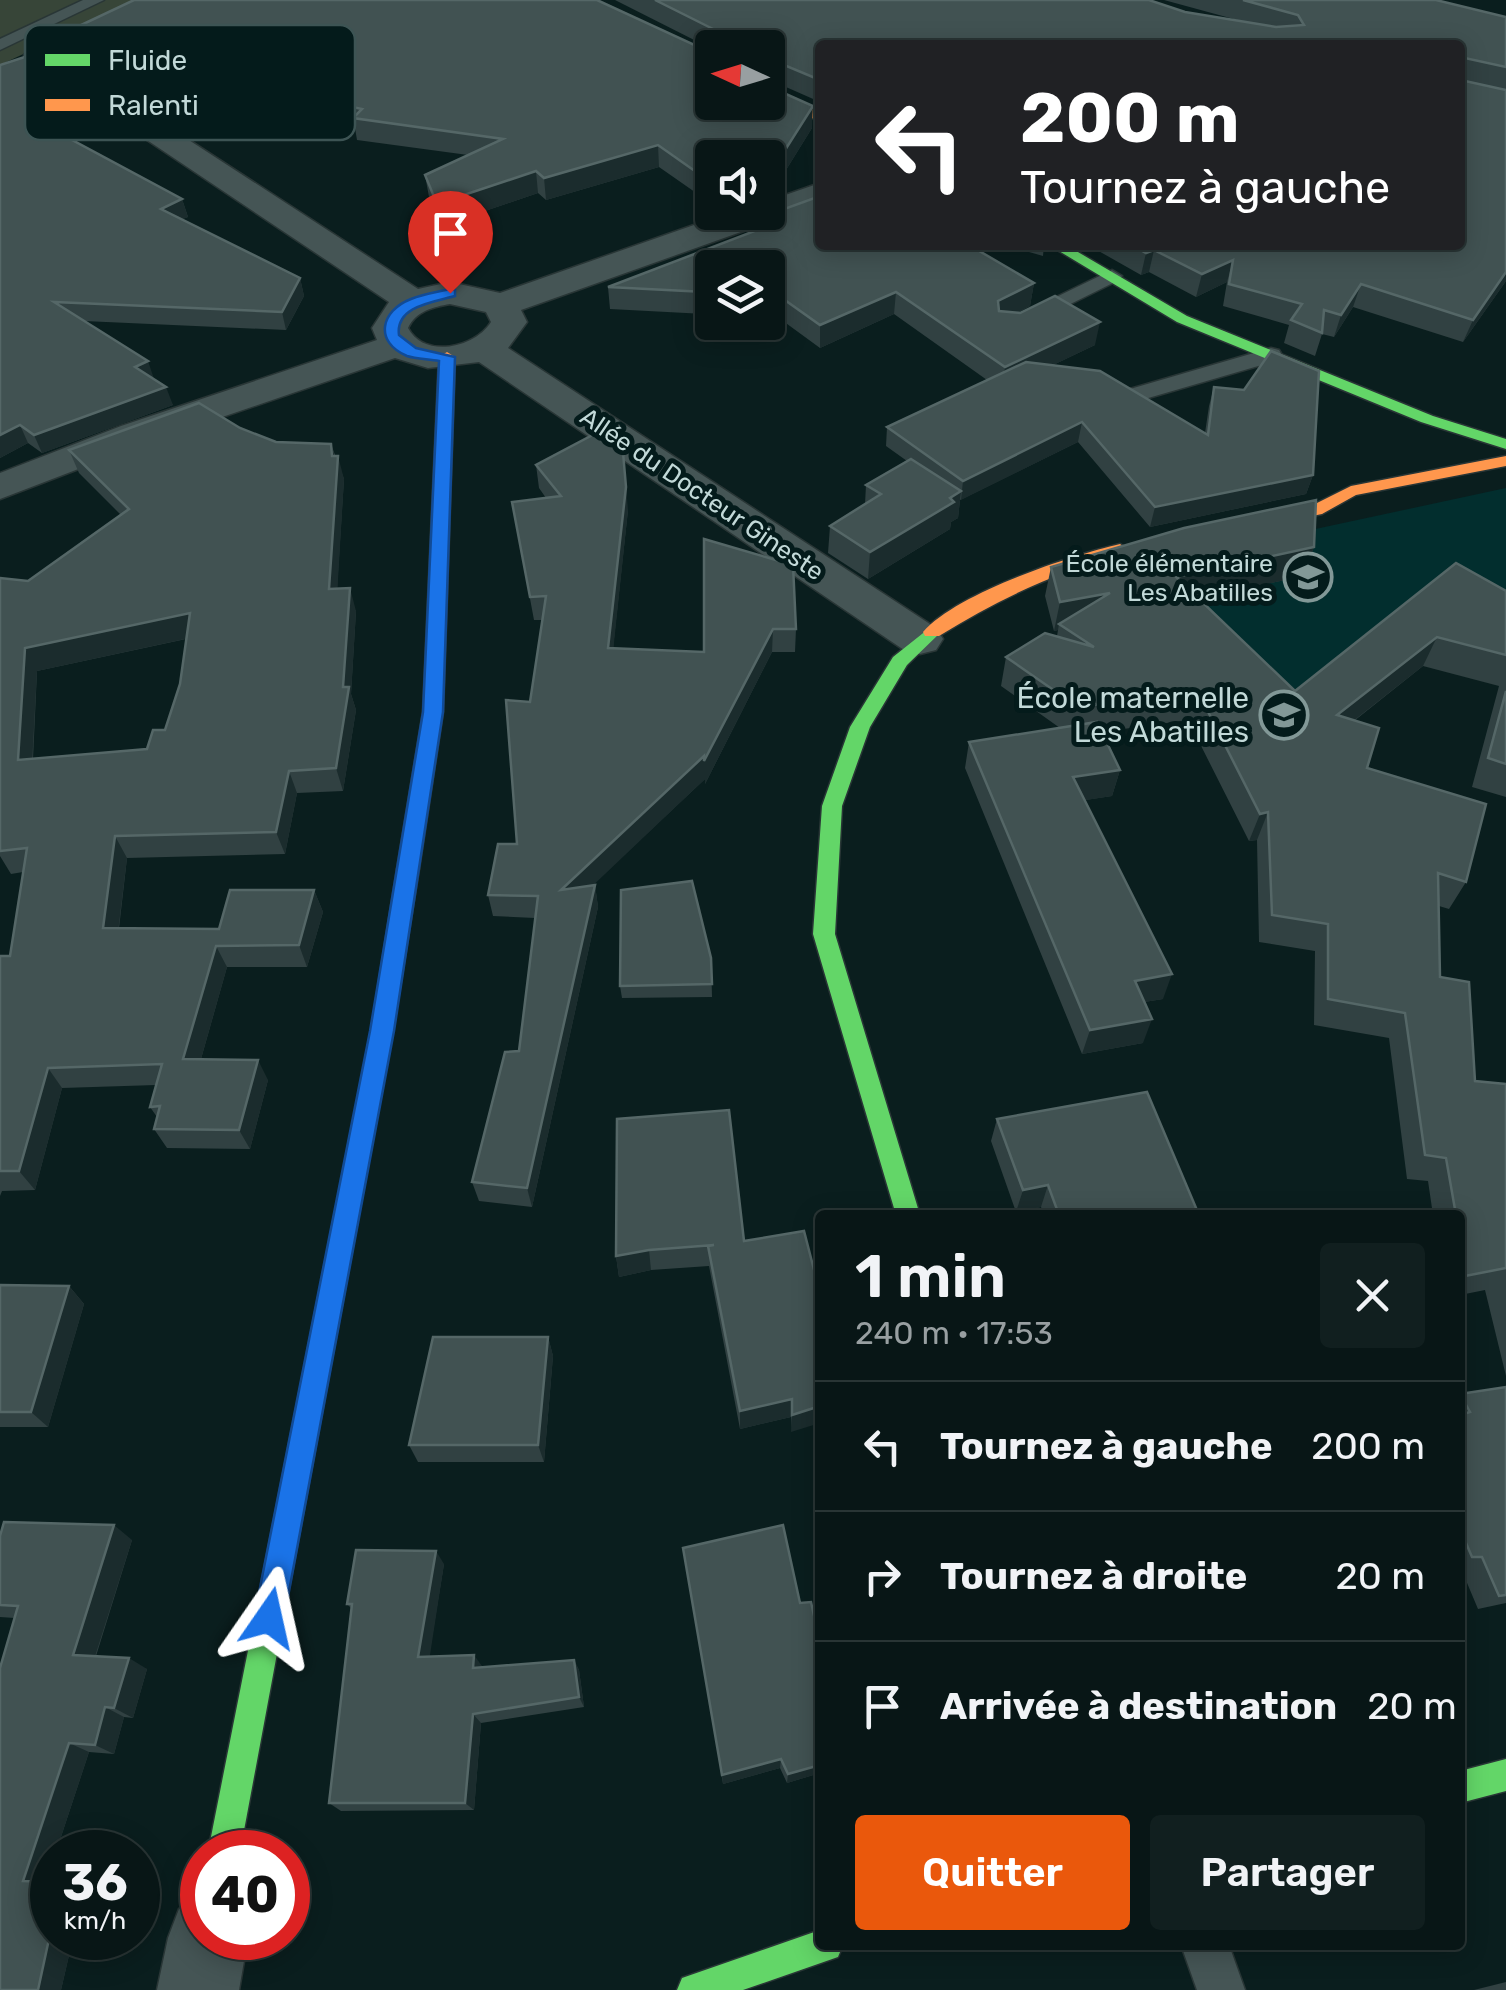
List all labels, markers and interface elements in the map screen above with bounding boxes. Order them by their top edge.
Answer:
legend [25,25,355,140]
north arrow [695,30,785,120]
map controls [695,30,785,340]
text: Fluide [108,44,187,77]
text: 200 m [1020,77,1240,160]
icon: left [855,80,985,210]
text: Ralenti [108,89,199,122]
button: sound [695,140,785,230]
text: Tournez à gauche [1020,161,1390,214]
pin [408,191,493,294]
icon: arrive [423,206,478,261]
button: layers [695,250,785,340]
street label: Allée du Docteur Gineste [575,402,829,586]
place label: École élémentaire Les Abatilles [1065,549,1273,607]
school or university icon: École élémentaire Les Abatilles [1282,551,1334,603]
place label: École maternelle Les Abatilles [1016,680,1249,750]
school or university icon: École maternelle Les Abatilles [1258,689,1310,741]
text: 1 min [855,1241,1006,1312]
button: close [1320,1243,1425,1348]
text: 240 m · 17:53 [855,1314,1053,1352]
icon: left [855,1419,910,1474]
text: Tournez à gauche [940,1423,1273,1469]
text: 200 m [1311,1423,1425,1469]
icon: right [855,1549,910,1604]
text: Tournez à droite [940,1553,1247,1599]
text: 20 m [1335,1553,1425,1599]
position arrow [217,1566,321,1670]
icon: arrive [855,1679,910,1734]
text: Arrivée à destination [940,1683,1337,1729]
text: 20 m [1367,1683,1457,1729]
button: Quitter [855,1815,1130,1930]
button: Partager [1150,1815,1425,1930]
speed limit sign: 40 [180,1830,310,1960]
text: 36 [62,1853,128,1913]
text: km/h [64,1906,126,1935]

